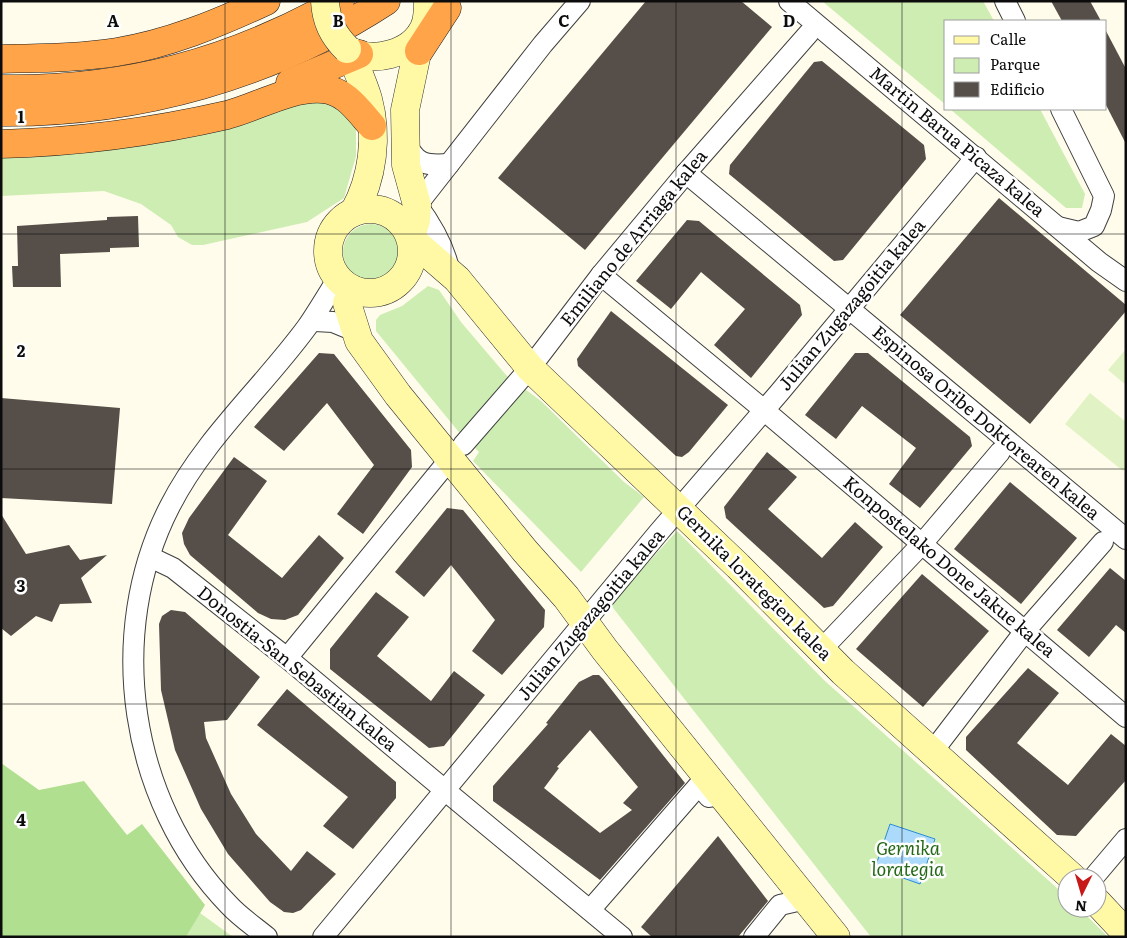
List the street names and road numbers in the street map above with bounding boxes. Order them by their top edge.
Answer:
street label: Martin Barua Picaza kalea [864,59,1052,223]
street label: Emiliano de Arriaga kalea [553,143,713,331]
street label: Julian Zugazagoitia kalea [771,212,931,396]
street label: Espinosa Oribe Doktorearen kalea [867,318,1107,526]
street label: Konpostelako Done Jakue kalea [838,469,1062,663]
street label: Gernika lorategien kalea [671,498,839,666]
street label: Julian Zugazagoitia kalea [510,522,670,706]
street label: Donostia-San Sebastian kalea [192,579,404,757]

